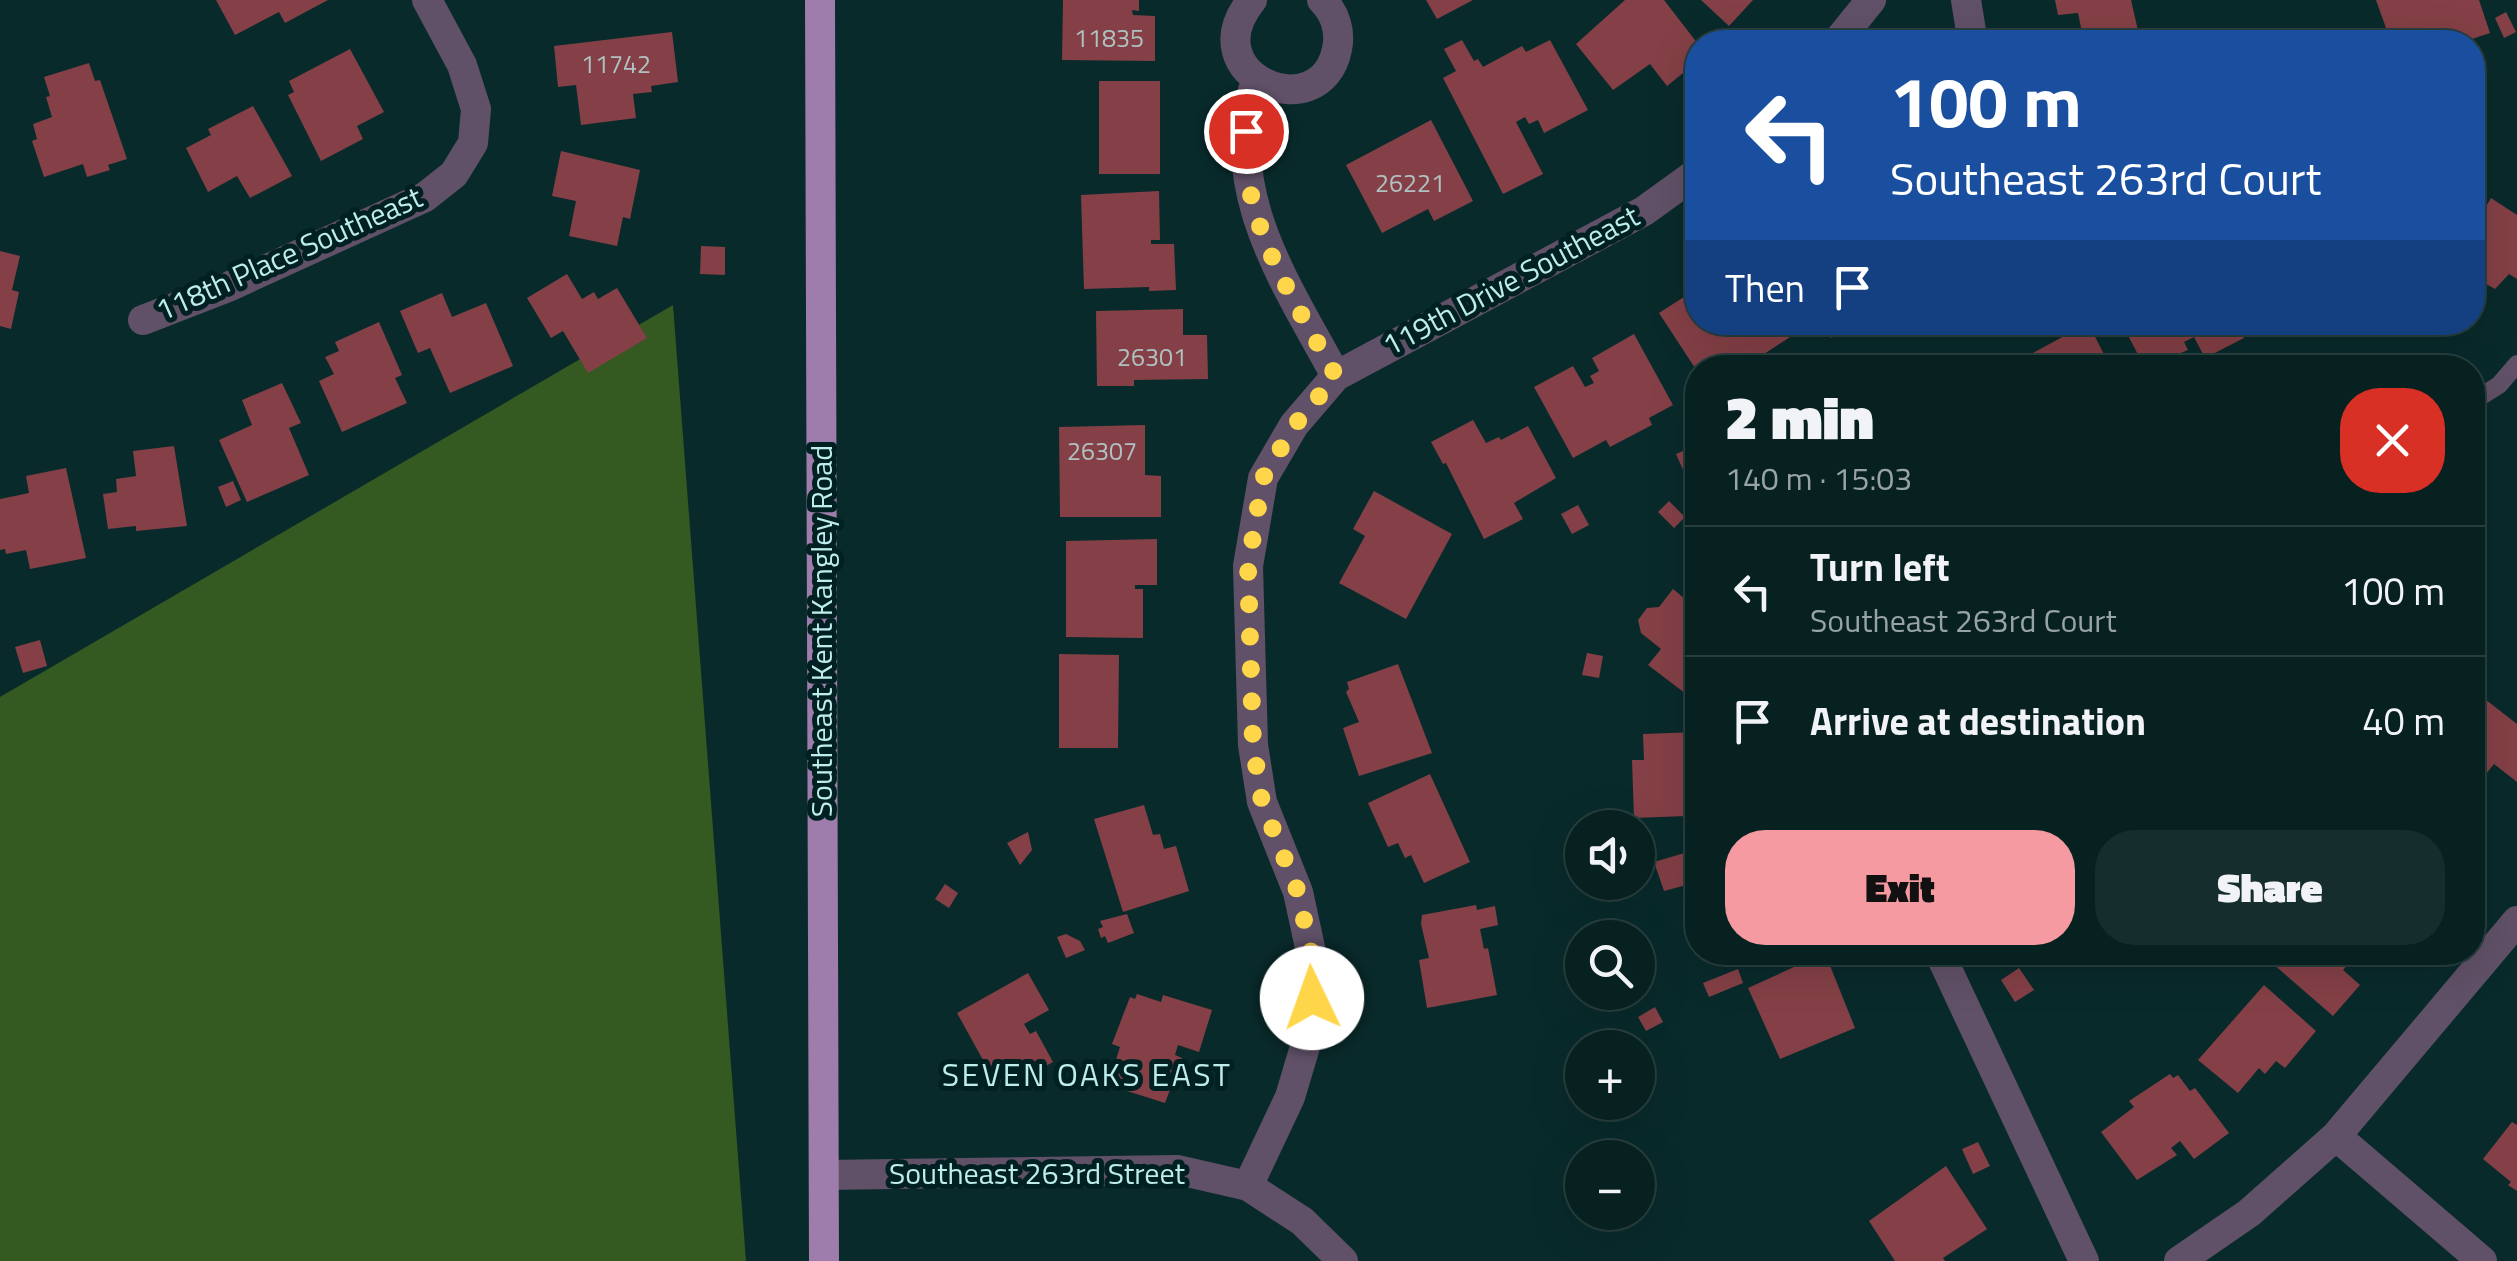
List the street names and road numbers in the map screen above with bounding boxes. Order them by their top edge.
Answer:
street label: 118th Place Southeast [148,173,430,333]
street label: 119th Drive Southeast [1374,193,1648,367]
street label: Southeast Kent Kangley Road [798,445,844,817]
street label: Southeast 263rd Street [889,1150,1186,1196]

